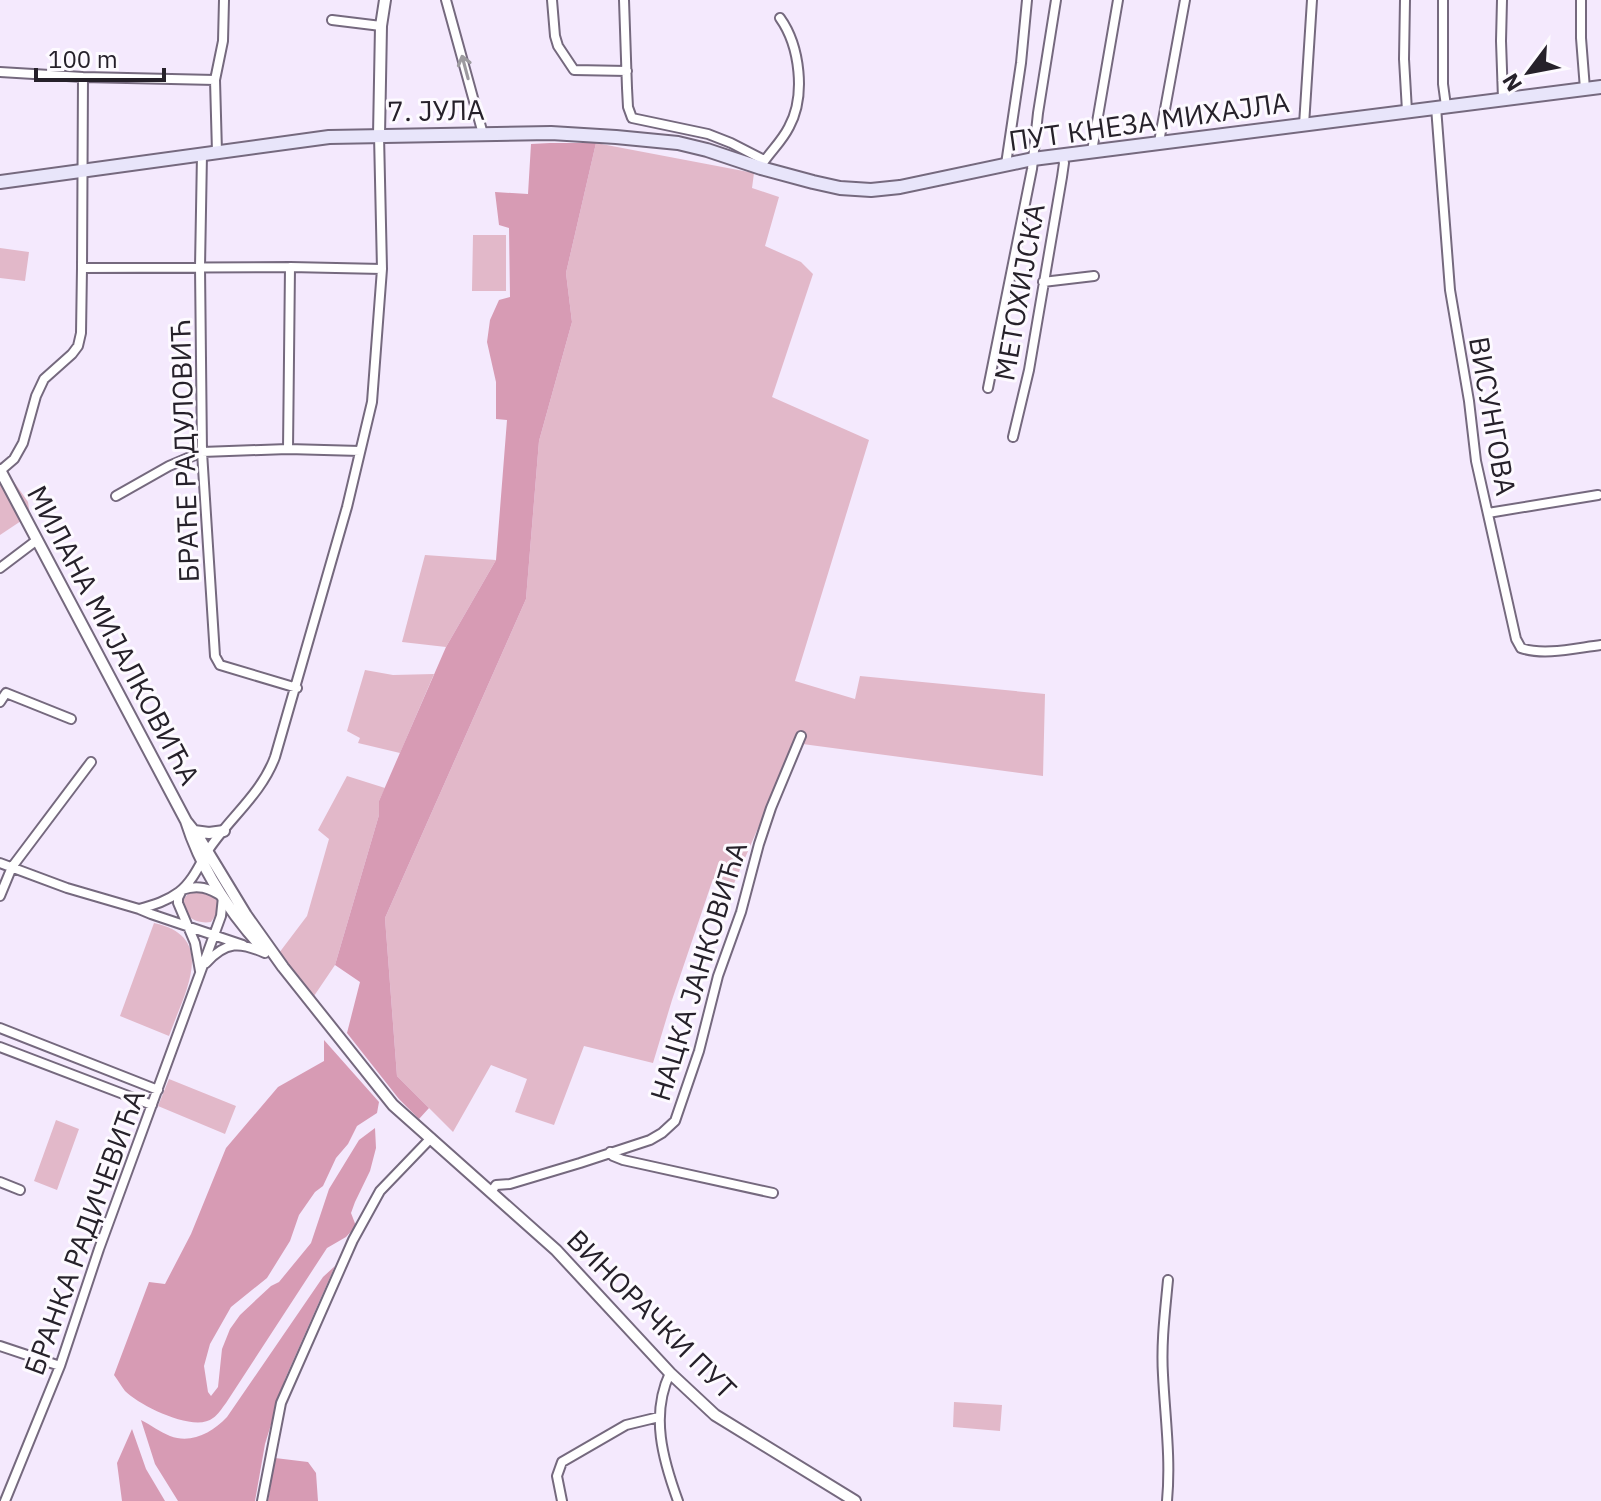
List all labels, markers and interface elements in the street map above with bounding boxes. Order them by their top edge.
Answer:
scale bar [36,32,164,82]
north arrow [1489,32,1569,112]
text: 100 m [48,43,118,75]
one-way arrow [456,54,471,80]
text: N [1495,68,1528,97]
street label: ПУТ КНЕЗА МИХАЈЛА [1006,83,1292,159]
street label: 7. ЈУЛА [387,91,485,129]
street label: МЕТОХИЈСКА [985,201,1053,383]
street label: БРАЋЕ РАДУЛОВИЋ [161,319,207,583]
street label: ВИСУНГОВА [1461,334,1525,498]
street label: МИЛАНА МИЈАЛКОВИЋА [19,479,209,791]
street label: НАЦКА ЈАНКОВИЋА [641,837,755,1105]
street label: БРАНКА РАДИЧЕВИЋА [15,1084,153,1380]
street label: ВИНОРАЧКИ ПУТ [559,1221,745,1407]

